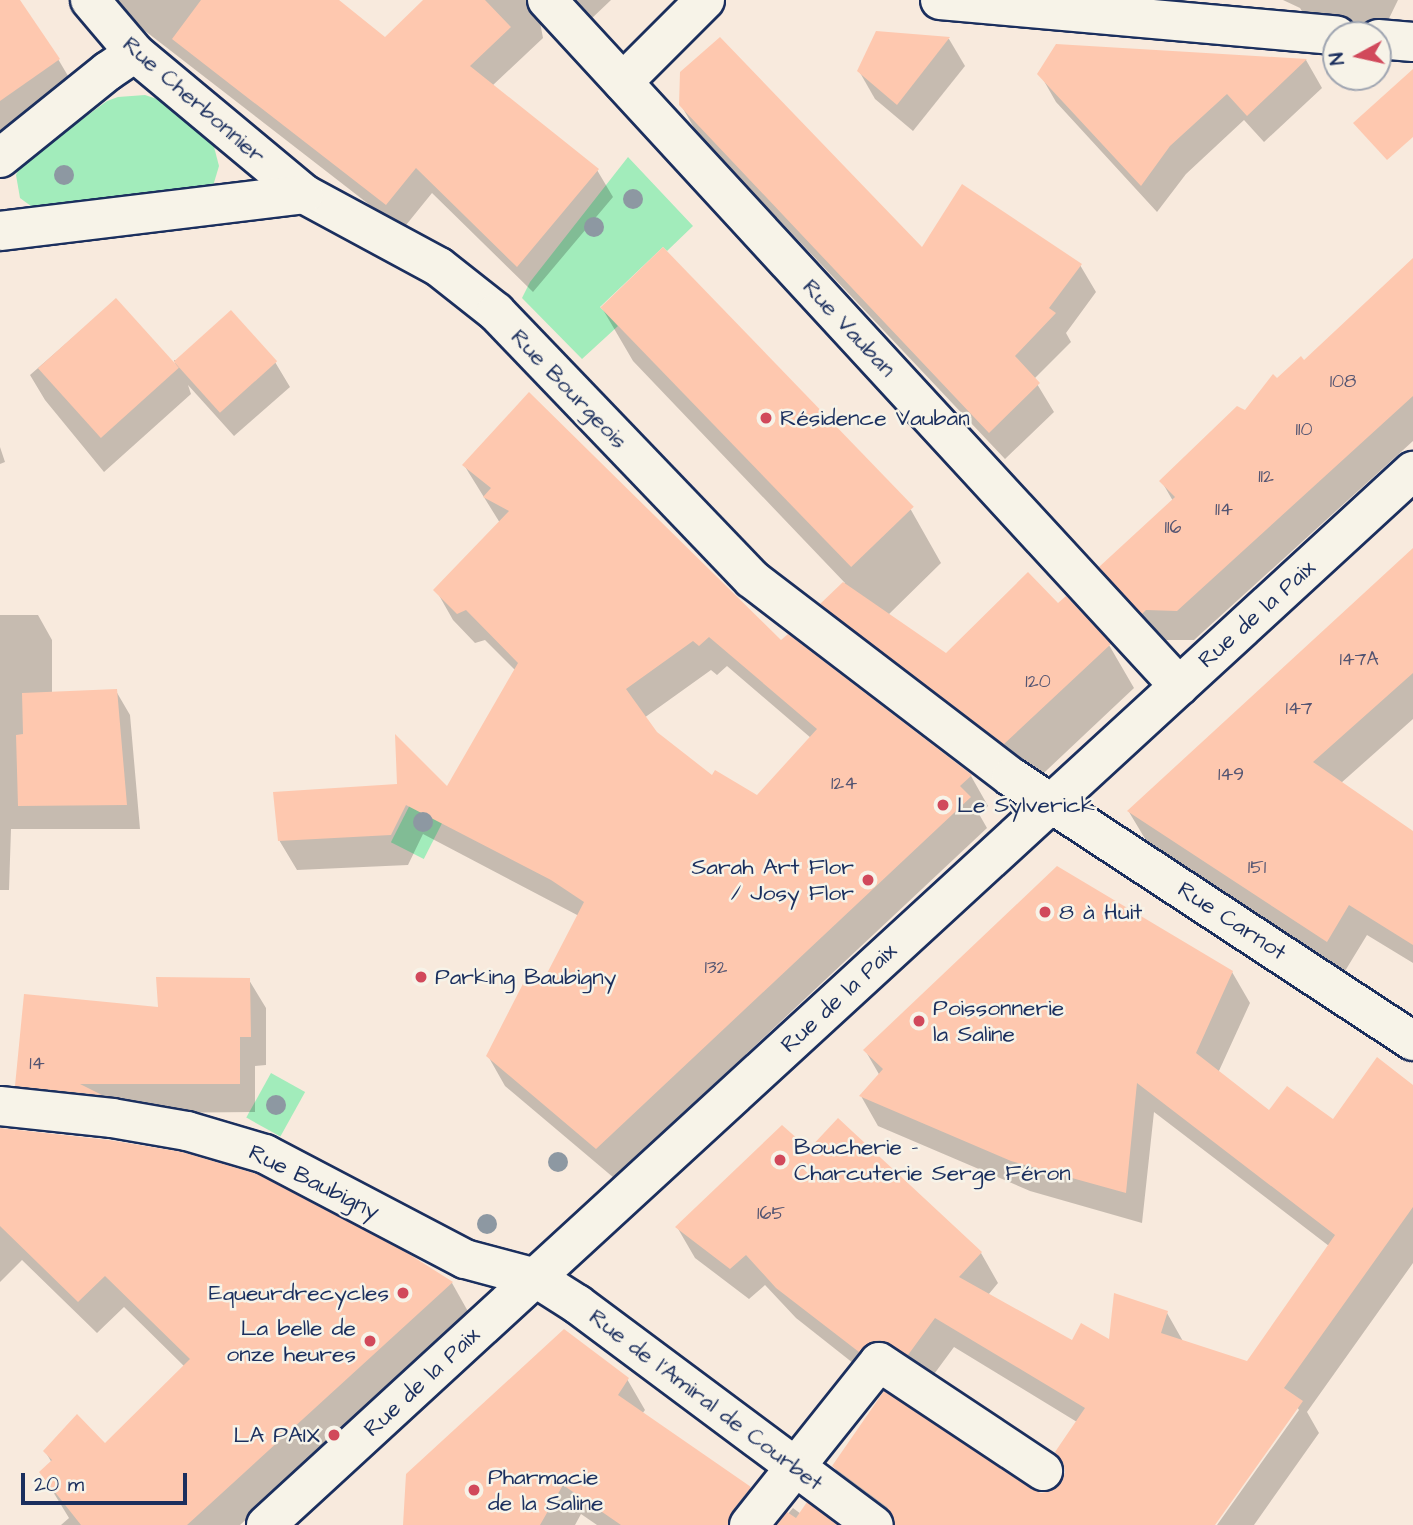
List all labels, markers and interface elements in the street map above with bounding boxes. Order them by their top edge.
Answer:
north arrow [1322,21,1392,91]
street label: Rue Cherbonnier [117,31,271,169]
text: N [1323,51,1352,67]
street label: Rue Vauban [797,273,901,383]
street label: Rue Bourgeois [505,323,633,455]
house number: 108 [1330,371,1356,393]
place label: Résidence Vauban [780,404,970,432]
marker: Résidence Vauban [758,410,774,426]
house number: 110 [1296,419,1312,441]
house number: 112 [1258,466,1274,488]
house number: 114 [1215,499,1233,521]
house number: 116 [1165,517,1181,539]
street label: Rue de la Paix [1193,554,1321,674]
house number: 147A [1339,649,1379,671]
house number: 120 [1025,671,1051,693]
house number: 147 [1285,698,1313,720]
house number: 149 [1218,764,1244,786]
house number: 124 [831,773,857,795]
place label: Le Sylverick [957,791,1095,819]
marker: Le Sylverick [935,797,951,813]
place label: Sarah Art Flor / Josy Flor [691,853,854,907]
house number: 151 [1248,857,1266,879]
marker: Sarah Art Flor / Josy Flor [860,872,876,888]
street label: Rue Carnot [1172,876,1292,966]
place label: 8 à Huit [1059,898,1142,926]
marker: 8 à Huit [1037,904,1053,920]
street label: Rue de la Paix [775,937,903,1059]
house number: 132 [705,957,727,979]
place label: Parking Baubigny [435,963,616,991]
marker: Parking Baubigny [413,969,429,985]
place label: Poissonnerie la Saline [933,994,1064,1048]
marker: Poissonnerie la Saline [911,1013,927,1029]
house number: 14 [29,1053,45,1075]
place label: Boucherie - Charcuterie Serge Féron [794,1133,1071,1187]
street label: Rue Baubigny [244,1139,384,1225]
marker: Boucherie - Charcuterie Serge Féron [772,1152,788,1168]
house number: 165 [757,1203,785,1225]
place label: Equeurdrecycles [209,1279,389,1307]
marker: Equeurdrecycles [395,1285,411,1301]
street label: Rue de l'Amiral de Courbet [584,1303,828,1497]
place label: La belle de onze heures [226,1314,356,1368]
street label: Rue de la Paix [358,1321,486,1443]
marker: La belle de onze heures [362,1333,378,1349]
place label: LA PAIX [233,1421,320,1449]
marker: LA PAIX [326,1427,342,1443]
scale bar [24,1458,191,1502]
place label: Pharmacie de la Saline [488,1463,603,1517]
text: 20 m [34,1470,84,1499]
marker: Pharmacie de la Saline [466,1482,482,1498]

